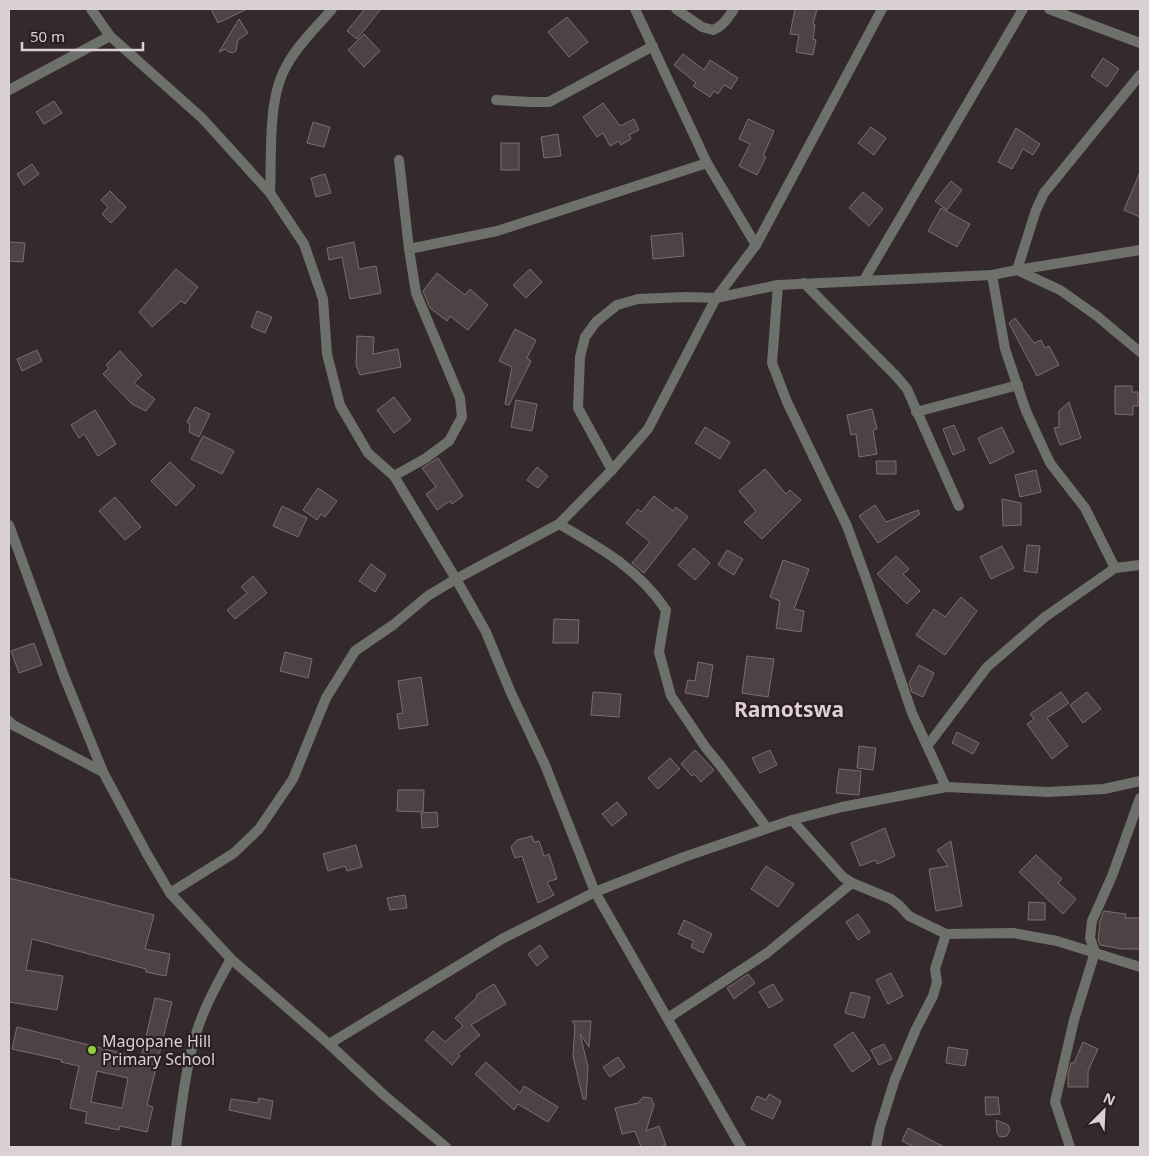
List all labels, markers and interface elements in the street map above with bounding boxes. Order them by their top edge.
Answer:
scale bar [22,20,144,52]
text: 50 m [30,26,65,46]
district label: Ramotswa [734,695,844,723]
place label: Magopane Hill Primary School [102,1030,215,1070]
marker: Magopane Hill Primary School [86,1044,98,1056]
north arrow [1079,1086,1129,1136]
text: N [1100,1088,1119,1110]

